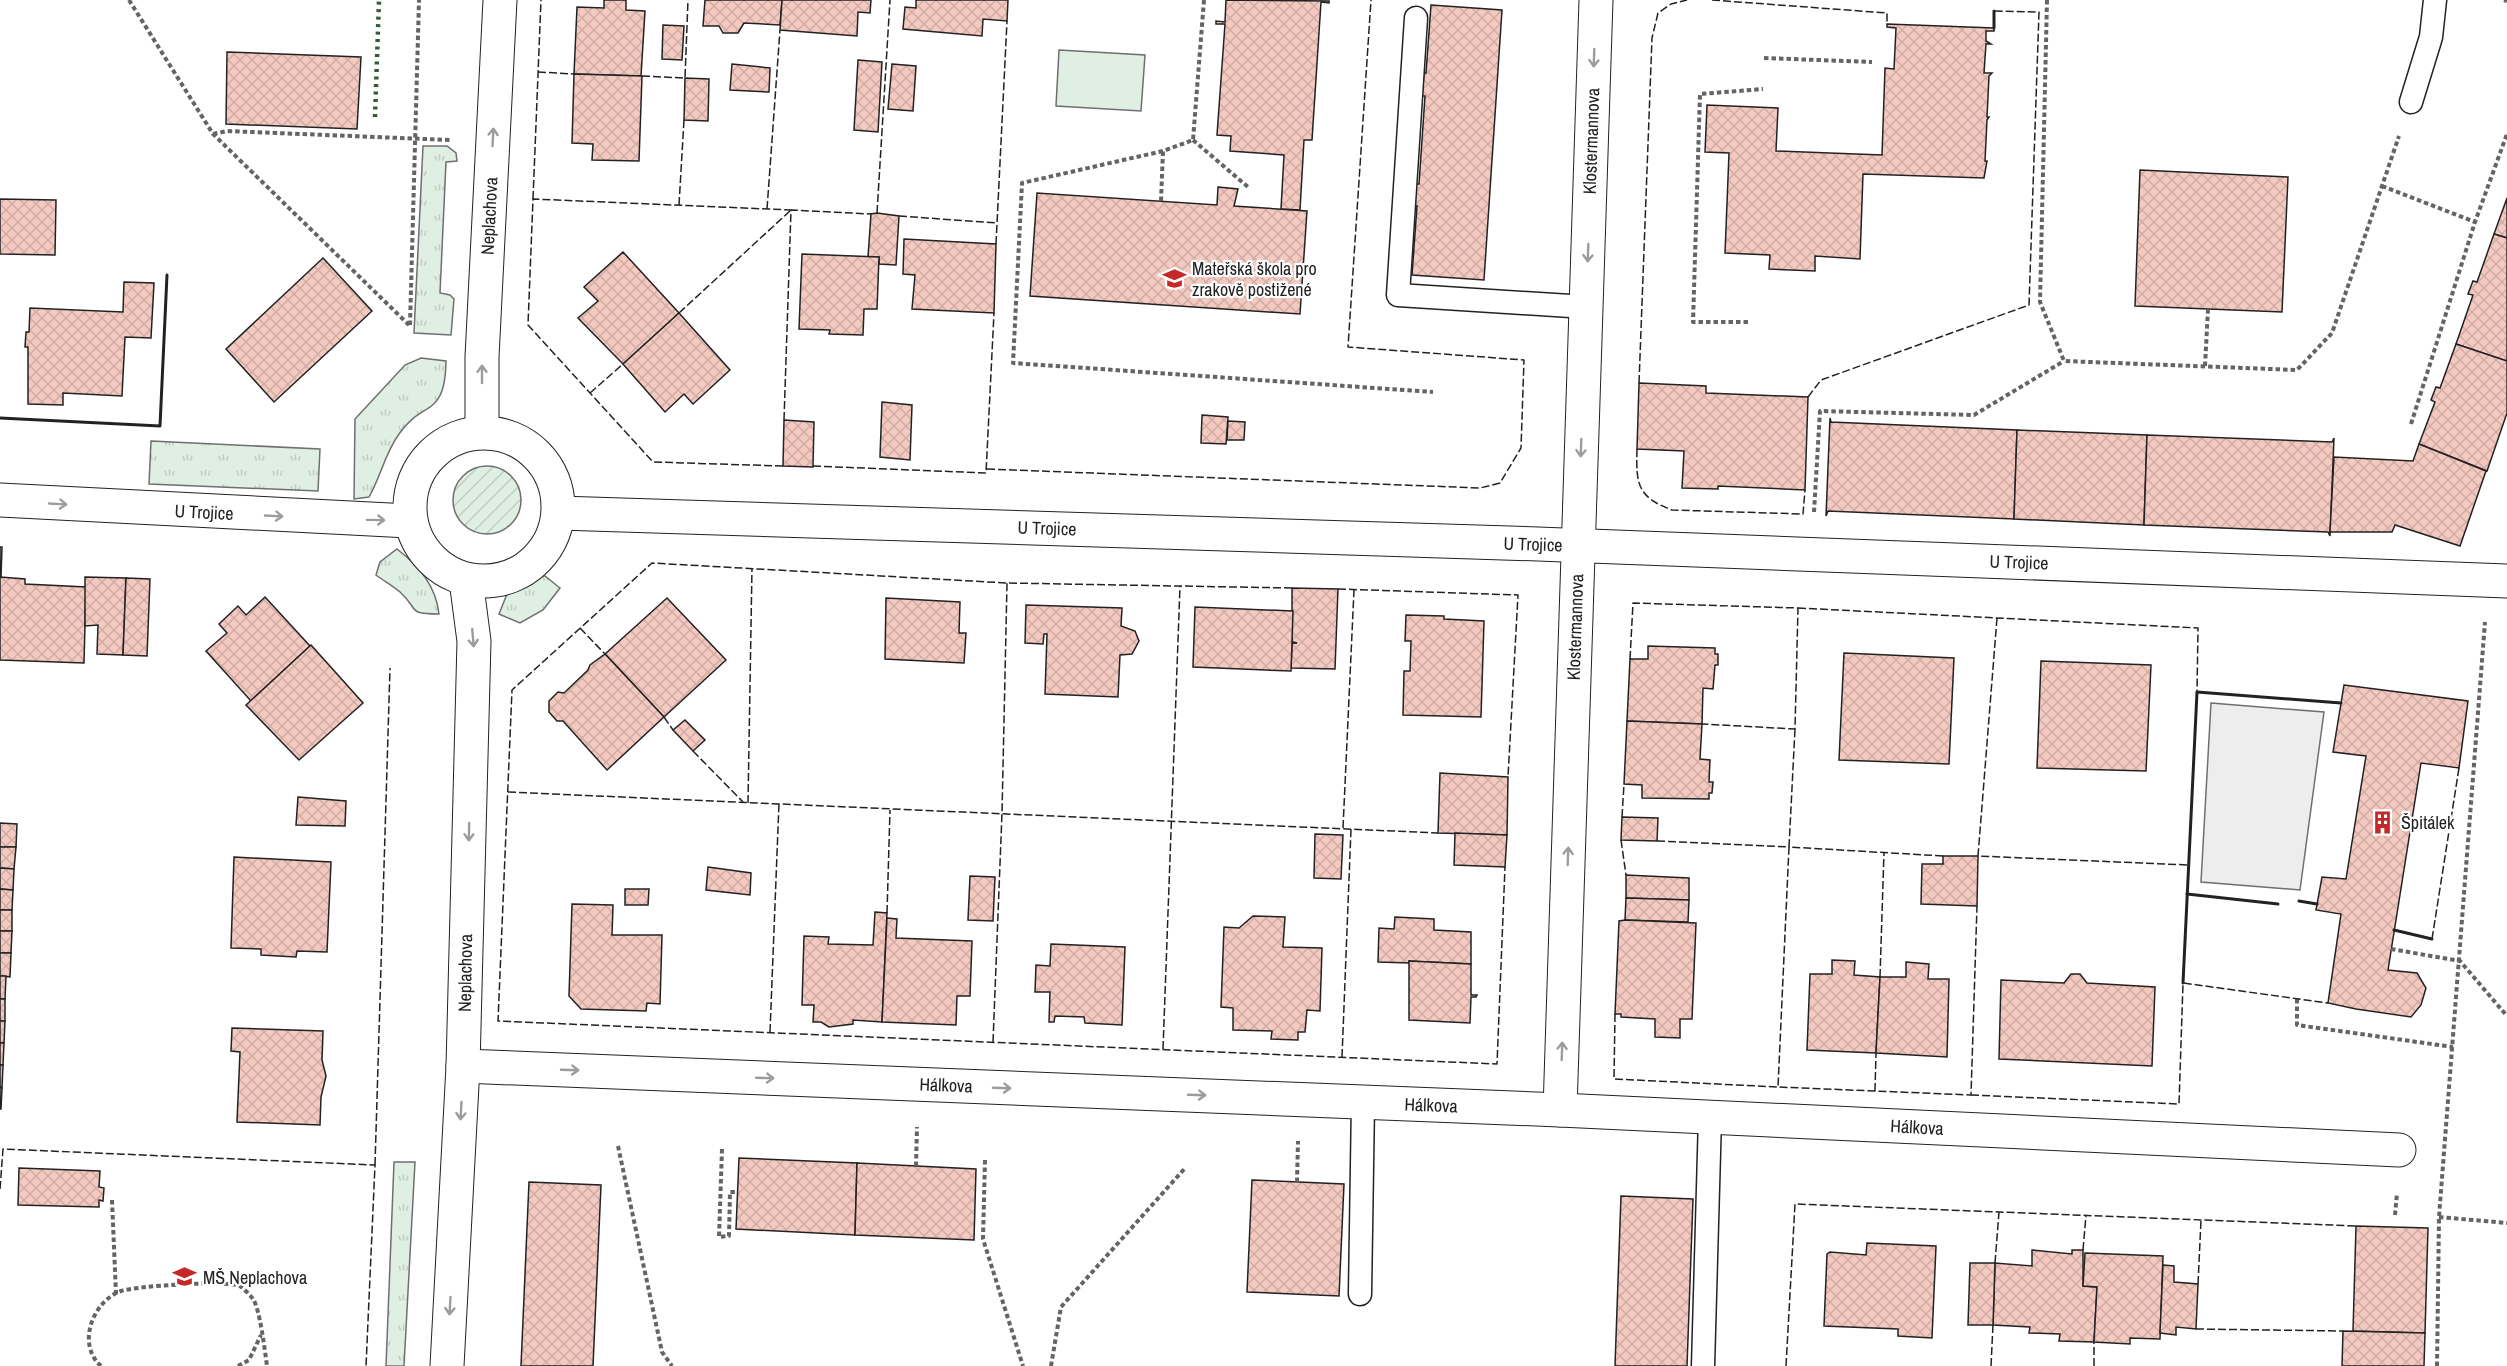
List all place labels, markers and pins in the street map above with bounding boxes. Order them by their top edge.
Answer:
place label: Mateřská škola pro zrakově postižené [1192,256,1317,302]
school or university icon: Mateřská škola pro zrakově postižené [1161,265,1187,291]
building icon: Špitálek [2370,809,2396,835]
place label: Špitálek [2401,810,2455,835]
school or university icon: MŠ Neplachova [172,1264,198,1290]
place label: MŠ Neplachova [203,1265,307,1290]

